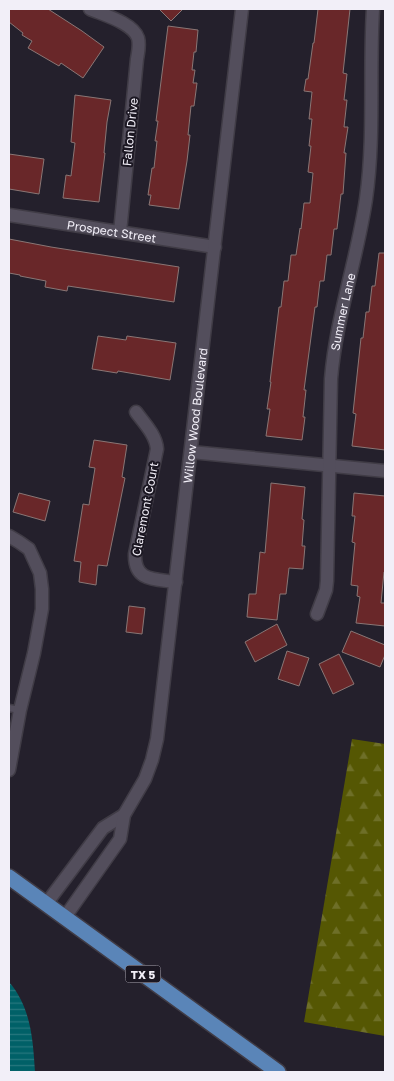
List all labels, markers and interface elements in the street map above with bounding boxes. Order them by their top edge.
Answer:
street label: Fallon Drive [119,97,141,167]
street label: Prospect Street [66,217,158,245]
street label: Summer Lane [327,271,358,352]
street label: Willow Wood Boulevard [179,347,210,484]
street label: Claremont Court [129,460,162,557]
road number: TX 5 [126,966,160,982]

